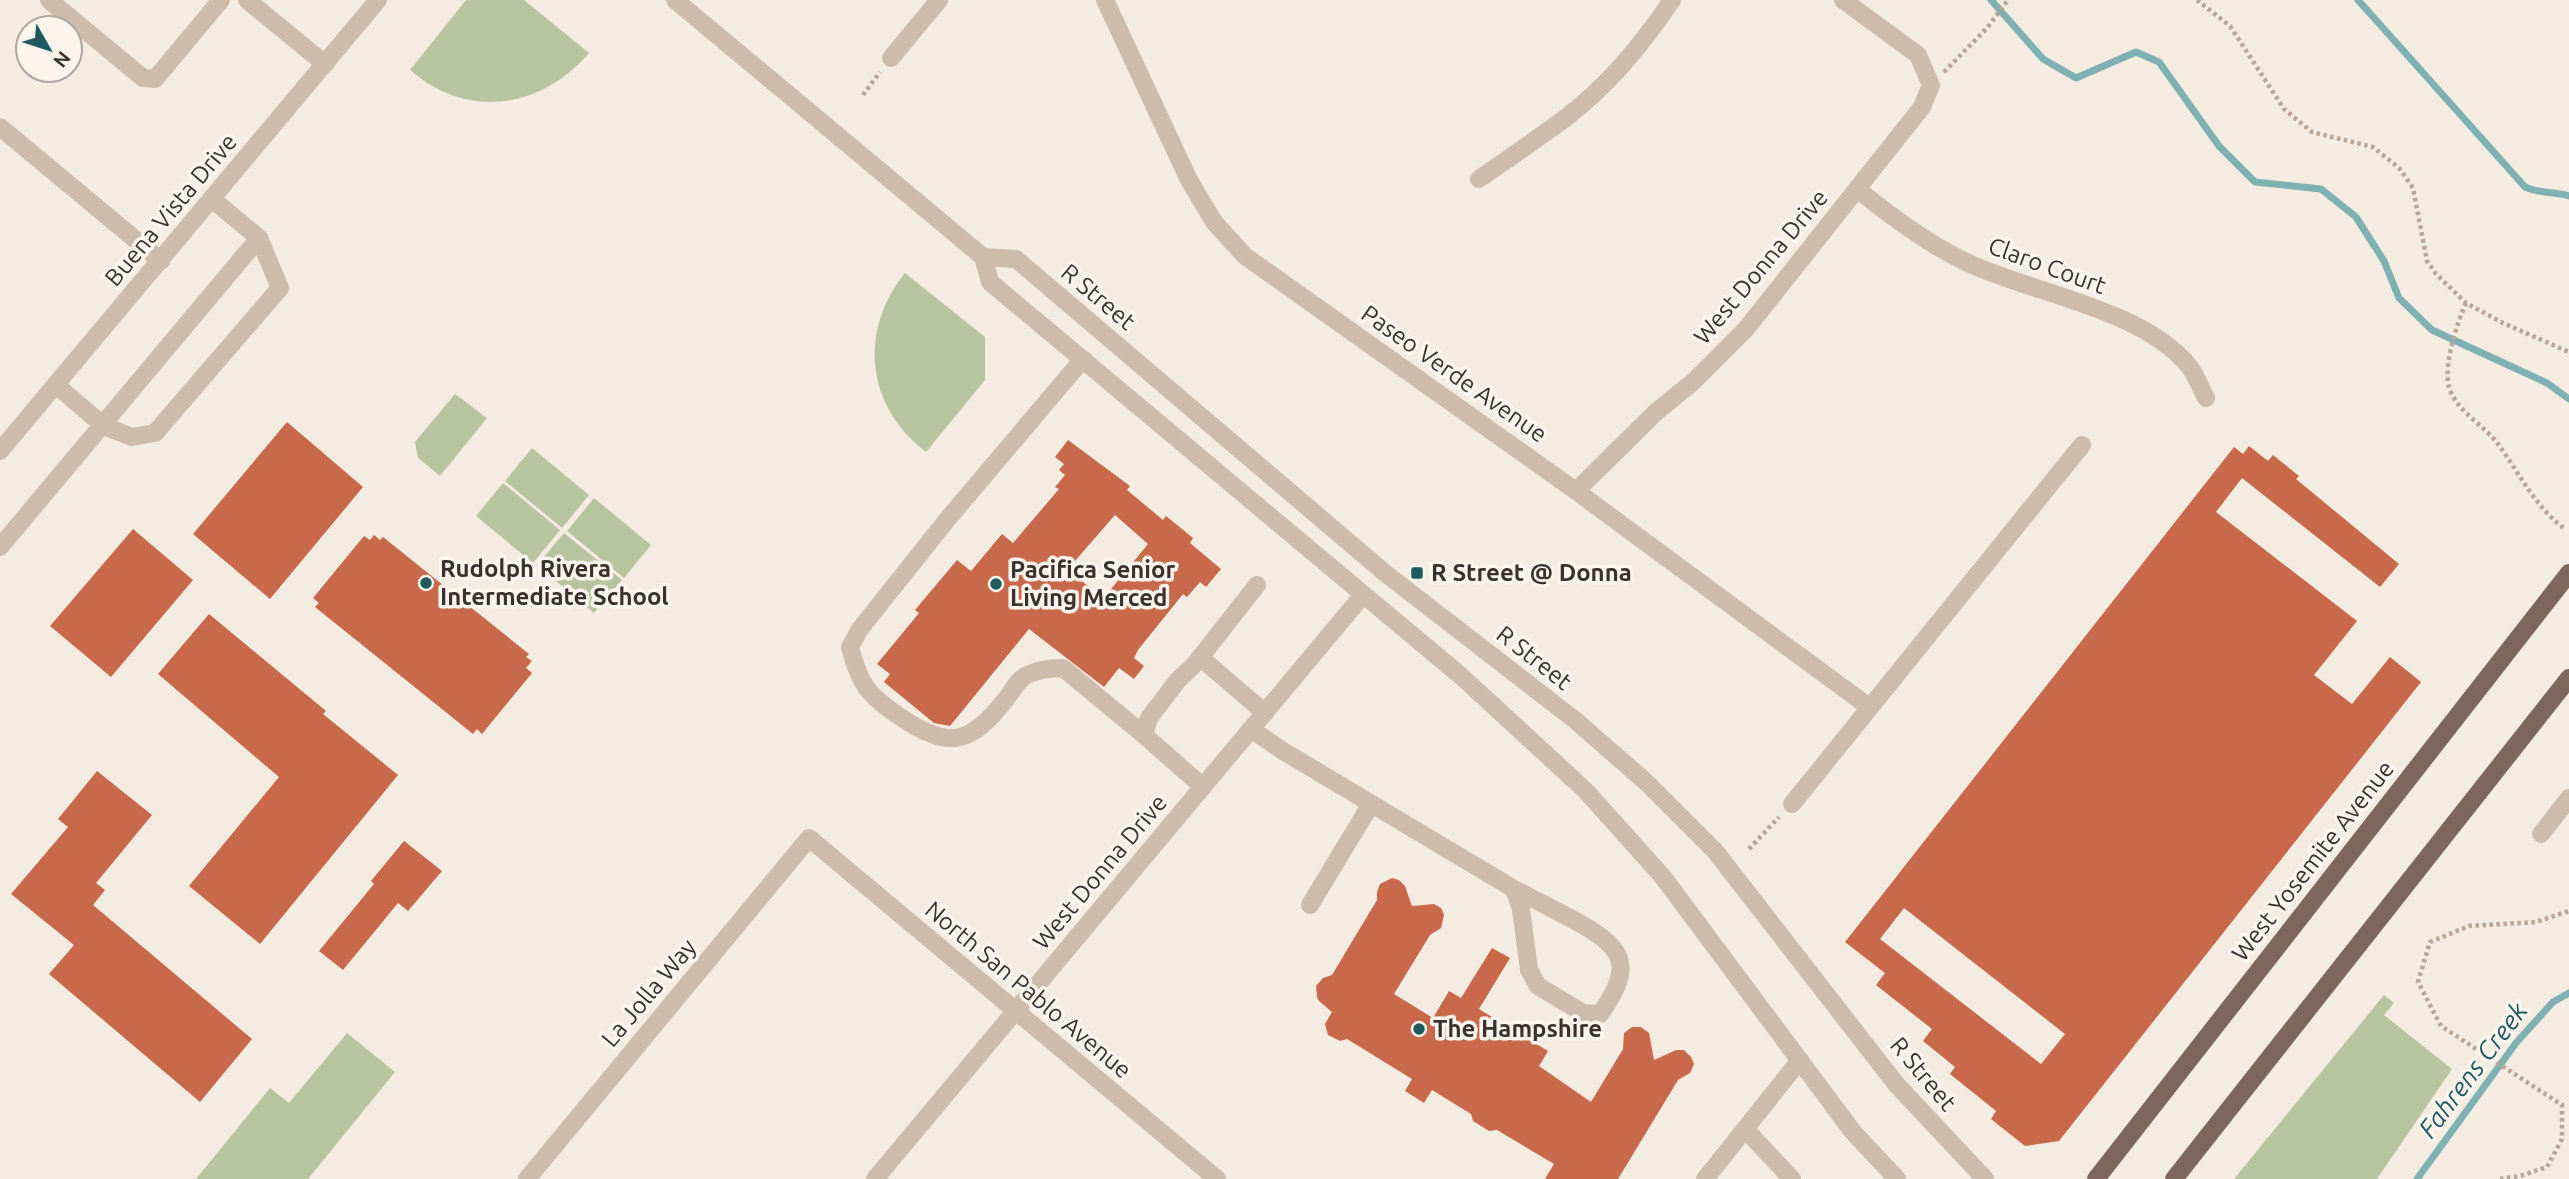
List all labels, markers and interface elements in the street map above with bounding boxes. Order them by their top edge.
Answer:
north arrow [14,14,84,84]
text: N [49,47,75,72]
street label: Buena Vista Drive [99,128,242,291]
street label: West Donna Drive [1688,184,1833,349]
street label: Claro Court [1985,232,2110,299]
street label: R Street [1056,258,1141,335]
street label: Paseo Verde Avenue [1356,299,1552,448]
place label: Rudolph Rivera Intermediate School [440,555,669,610]
place label: Pacifica Senior Living Merced [1010,556,1175,611]
place label: R Street @ Donna [1431,559,1632,586]
marker: R Street @ Donna [1409,565,1425,581]
marker: Rudolph Rivera Intermediate School [418,575,434,591]
marker: Pacifica Senior Living Merced [988,576,1004,592]
street label: R Street [1492,620,1578,696]
street label: West Yosemite Avenue [2226,755,2399,966]
street label: West Donna Drive [1027,789,1172,954]
street label: North San Pablo Avenue [920,896,1137,1084]
street label: La Jolla Way [596,933,702,1052]
water label: Fahrens Creek [2412,996,2533,1143]
place label: The Hampshire [1433,1015,1602,1042]
marker: The Hampshire [1411,1021,1427,1037]
street label: R Street [1885,1031,1962,1116]

